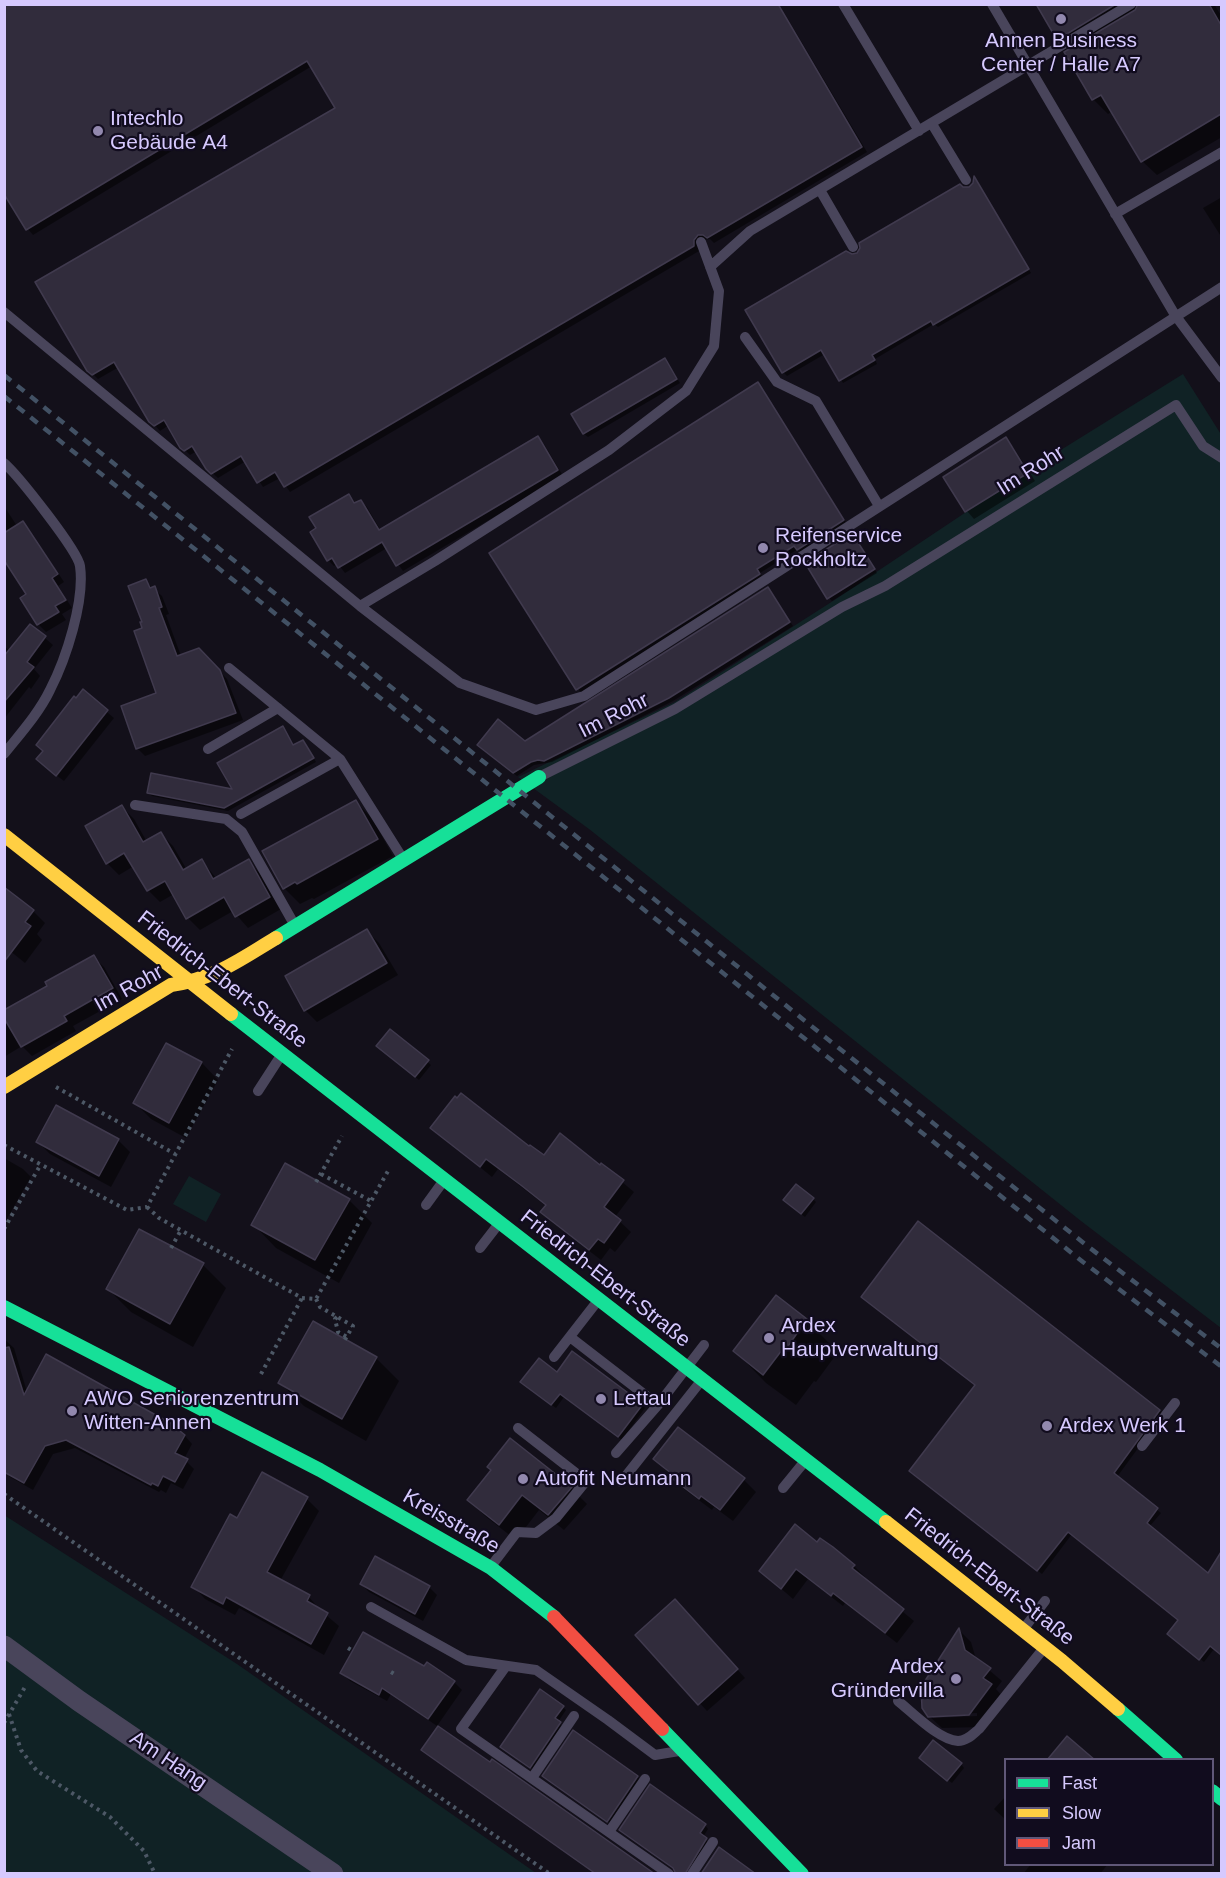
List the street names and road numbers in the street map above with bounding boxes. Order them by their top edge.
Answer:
street label: Im Rohr [993,441,1069,501]
street label: Im Rohr [575,688,653,744]
street label: Friedrich-Ebert-Straße [132,906,312,1054]
street label: Im Rohr [90,960,168,1018]
street label: Friedrich-Ebert-Straße [515,1205,695,1353]
street label: Kreisstraße [398,1484,504,1560]
street label: Friedrich-Ebert-Straße [899,1503,1079,1651]
street label: Am Hang [125,1726,211,1796]

